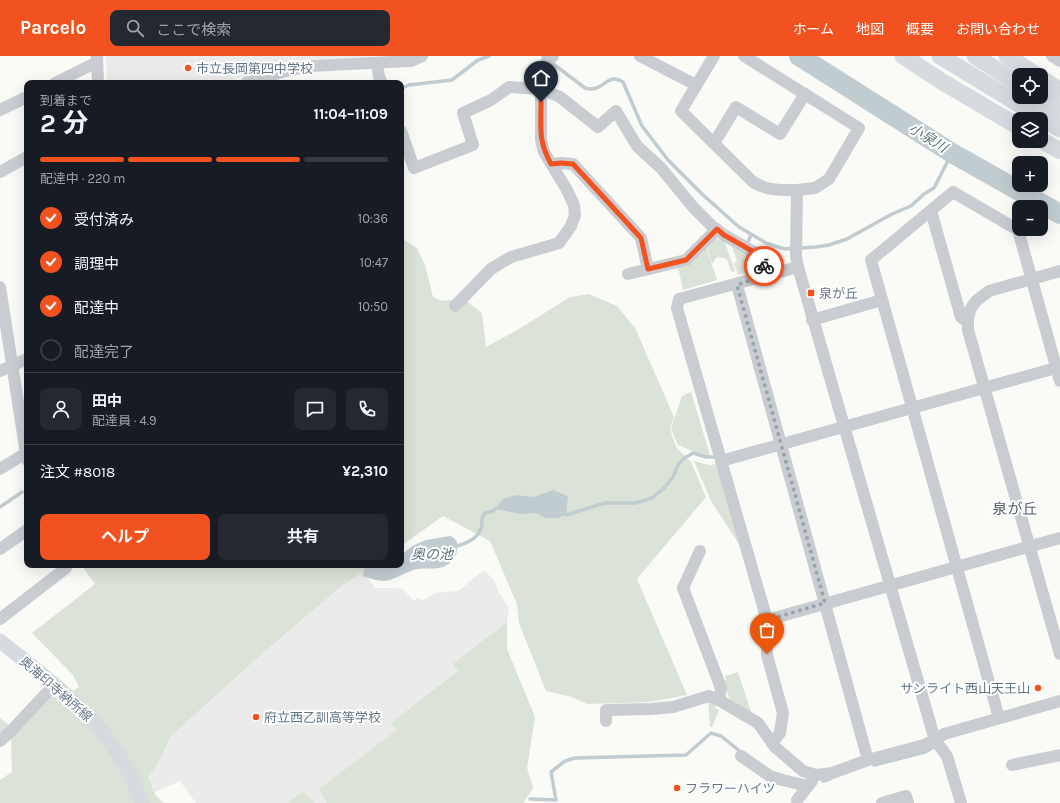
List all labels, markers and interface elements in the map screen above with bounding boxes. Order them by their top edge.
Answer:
search box [110,10,390,46]
text: Parcelo [20,17,86,39]
icon: search [124,17,146,39]
text: ここで検索 [156,21,231,39]
text: ホーム [792,21,834,38]
text: 地図 [856,21,884,38]
text: 概要 [906,21,934,38]
text: お問い合わせ [956,21,1040,38]
place label: 市立長岡第四中学校 [196,61,313,76]
pin [524,61,558,102]
marker: 市立長岡第四中学校 [183,63,193,73]
icon: home [530,67,552,89]
map controls [1012,68,1048,236]
button: locate [1012,68,1048,104]
text: 到着まで [40,93,92,108]
text: 11:04–11:09 [314,105,388,123]
text: 2 分 [40,108,88,139]
button: layers [1012,112,1048,148]
water label: 小泉川 [906,120,952,157]
button: + [1012,156,1048,192]
text: 配達中 · 220 m [40,171,126,186]
button: − [1012,200,1048,236]
icon: check [40,207,62,229]
text: 受付済み [74,211,134,229]
text: 10:36 [358,211,388,226]
courier [744,246,784,286]
icon: check [40,251,62,273]
text: 調理中 [74,255,119,273]
text: 10:47 [360,255,388,270]
icon: bike [753,255,775,277]
place label: 泉が丘 [819,286,858,301]
marker: 泉が丘 [806,288,816,298]
icon: check [40,295,62,317]
text: 配達中 [74,299,119,317]
text: 10:50 [358,299,388,314]
text: 配達完了 [74,343,134,361]
button: person [40,388,82,430]
button: chat [294,388,336,430]
button: phone [346,388,388,430]
text: 田中 [92,392,122,410]
text: 配達員 · 4.9 [92,413,157,428]
text: ¥2,310 [342,462,388,480]
text: 注文 #8018 [40,463,115,481]
district label: 泉が丘 [992,500,1038,518]
button: ヘルプ [40,514,210,560]
button: 共有 [218,514,388,560]
water label: 奥の池 [411,546,455,563]
pin [750,613,784,654]
icon: bag [756,619,778,641]
street label: 奥海印寺納所線 [17,653,95,725]
place label: サンライト西山天王山 [900,681,1030,696]
marker: サンライト西山天王山 [1033,683,1043,693]
place label: 府立西乙訓高等学校 [264,710,381,725]
marker: 府立西乙訓高等学校 [251,712,261,722]
place label: フラワーハイツ [685,781,775,796]
marker: フラワーハイツ [672,783,682,793]

